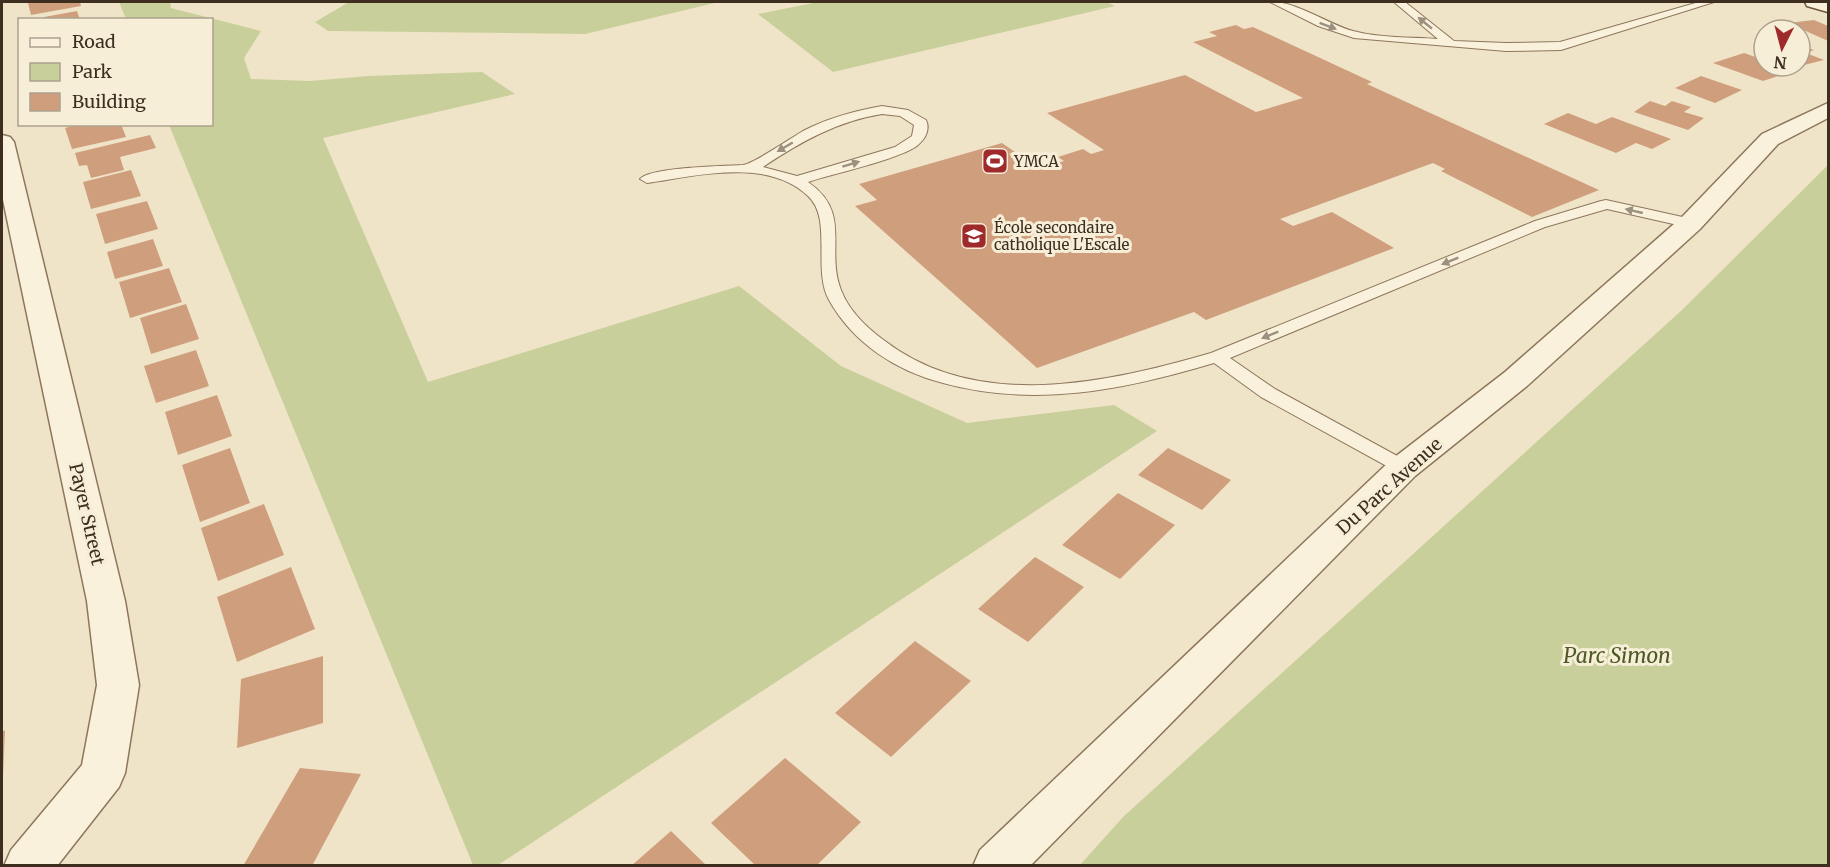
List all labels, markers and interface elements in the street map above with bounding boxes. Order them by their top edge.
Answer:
one-way arrow [1418,17,1433,30]
legend [18,18,213,126]
north arrow [1752,18,1812,78]
one-way arrow [1320,21,1338,31]
text: Road [72,30,116,53]
text: N [1773,52,1788,74]
text: Park [72,60,113,83]
text: Building [72,90,146,113]
one-way arrow [776,142,793,152]
sports icon: YMCA [980,146,1010,176]
place label: YMCA [1013,152,1059,171]
one-way arrow [842,159,860,168]
one-way arrow [1625,205,1643,215]
place label: École secondaire catholique L'Escale [994,217,1130,254]
school or university icon: École secondaire catholique L'Escale [959,221,989,251]
one-way arrow [1441,257,1459,266]
one-way arrow [1260,330,1278,340]
street label: Du Parc Avenue [1331,432,1447,540]
street label: Payer Street [64,461,110,567]
park label: Parc Simon [1563,642,1671,669]

